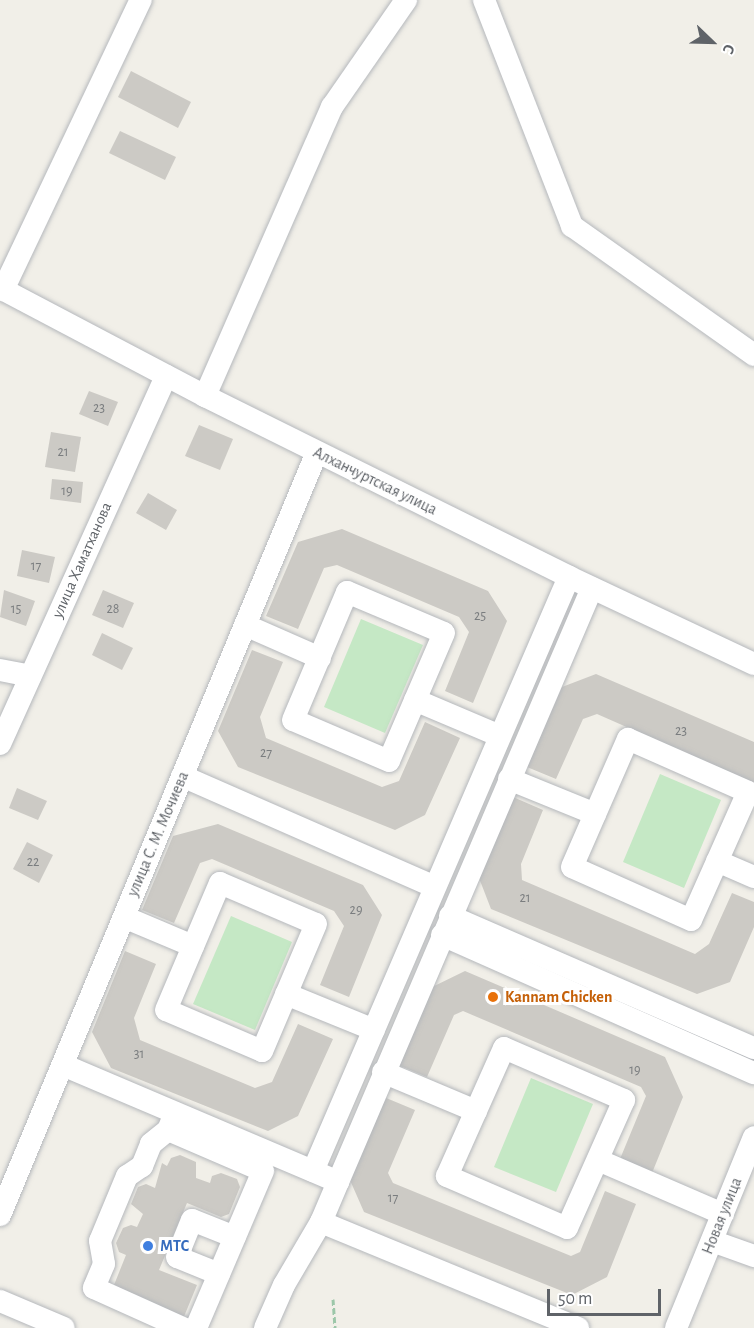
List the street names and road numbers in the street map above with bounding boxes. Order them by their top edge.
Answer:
street label: Алханчуртская улица [310,443,440,519]
street label: улица Хаматханова [48,499,116,621]
street label: улица С. М. Мочиева [123,769,193,899]
street label: Новая улица [698,1175,746,1257]

